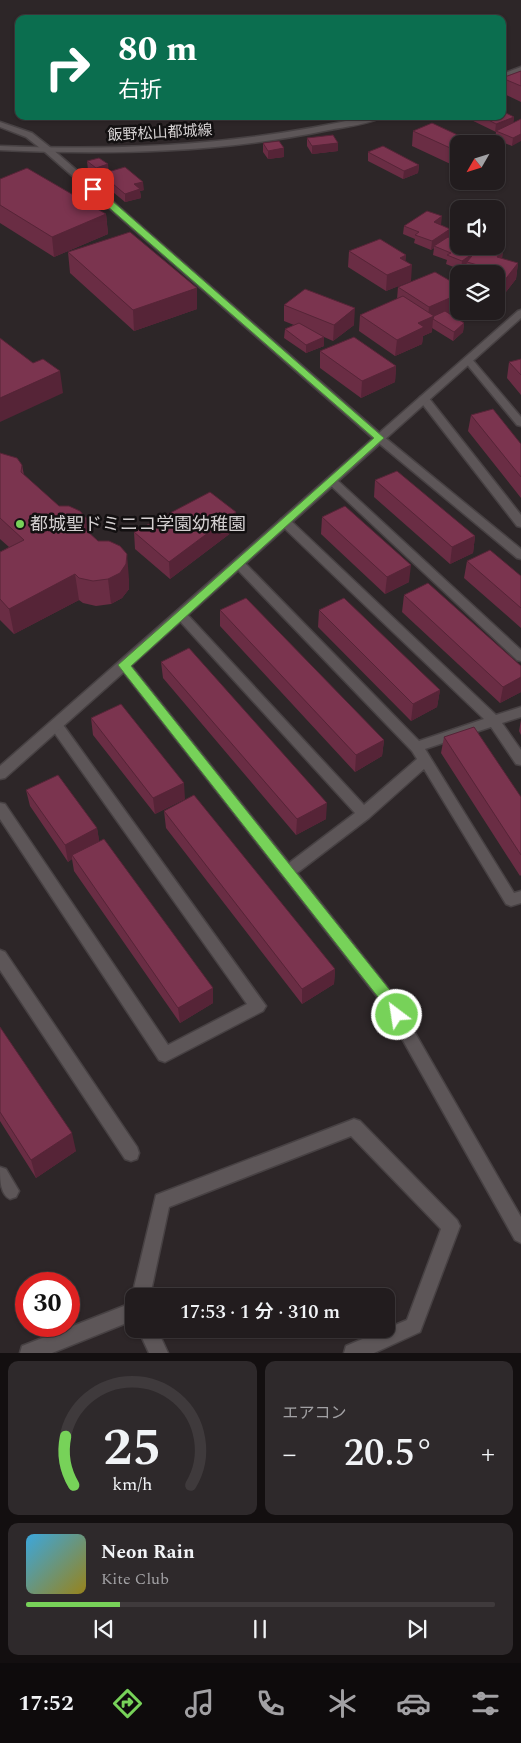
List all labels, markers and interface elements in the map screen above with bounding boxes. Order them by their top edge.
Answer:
text: 80 m [118,23,198,76]
icon: right [35,35,100,100]
text: 右折 [118,74,162,107]
street label: 飯野松山都城線 [107,119,213,147]
north arrow [450,135,505,190]
map controls [450,135,505,320]
pin [72,168,114,210]
icon: arrive [79,175,107,203]
button: sound [450,200,505,255]
button: layers [450,265,505,320]
place label: 都城聖ドミニコ学園幼稚園 [30,511,246,538]
marker: 都城聖ドミニコ学園幼稚園 [14,518,26,530]
position arrow [370,988,422,1040]
speed limit sign: 30 [15,1272,80,1337]
text: 17:53 · 1 分 · 310 m [180,1298,340,1327]
text: エアコン [283,1401,347,1425]
text: 25 [103,1409,161,1488]
text: 20.5° [344,1425,434,1483]
text: − [283,1433,297,1476]
text: + [481,1433,495,1476]
text: km/h [112,1471,152,1498]
text: Neon Rain [101,1538,195,1567]
text: Kite Club [101,1567,169,1591]
icon: previous [90,1615,118,1643]
icon: pause [246,1615,274,1643]
icon: next [403,1615,431,1643]
icon: directions [110,1686,145,1721]
icon: music [182,1686,217,1721]
icon: phone [253,1686,288,1721]
icon: climate [325,1686,360,1721]
icon: car [396,1686,431,1721]
icon: filters [468,1686,503,1721]
text: 17:52 [18,1687,74,1720]

